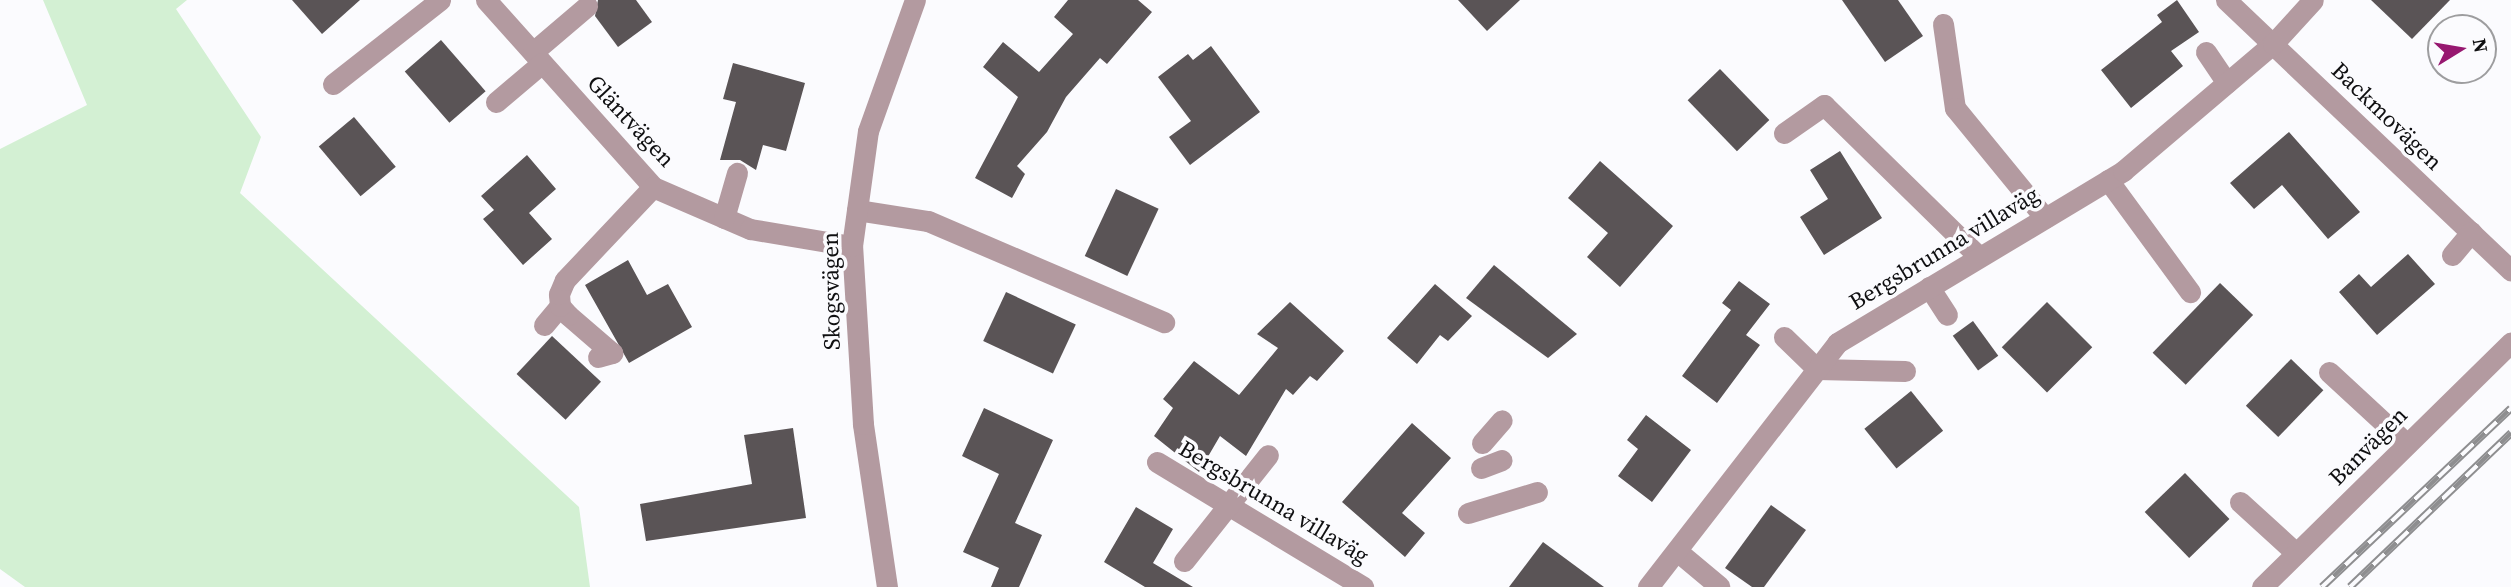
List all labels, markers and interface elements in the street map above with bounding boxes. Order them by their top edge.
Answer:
north arrow [2427,14,2497,84]
text: N [2467,36,2495,55]
street label: Backmovägen [2326,56,2448,176]
street label: Gläntvägen [582,69,680,173]
street label: Bergsbrunna villaväg [1844,180,2044,316]
street label: Skogsvägen [816,232,846,350]
street label: Banvägen [2323,401,2413,491]
street label: Bergsbrunna villaväg [1174,434,1374,570]

